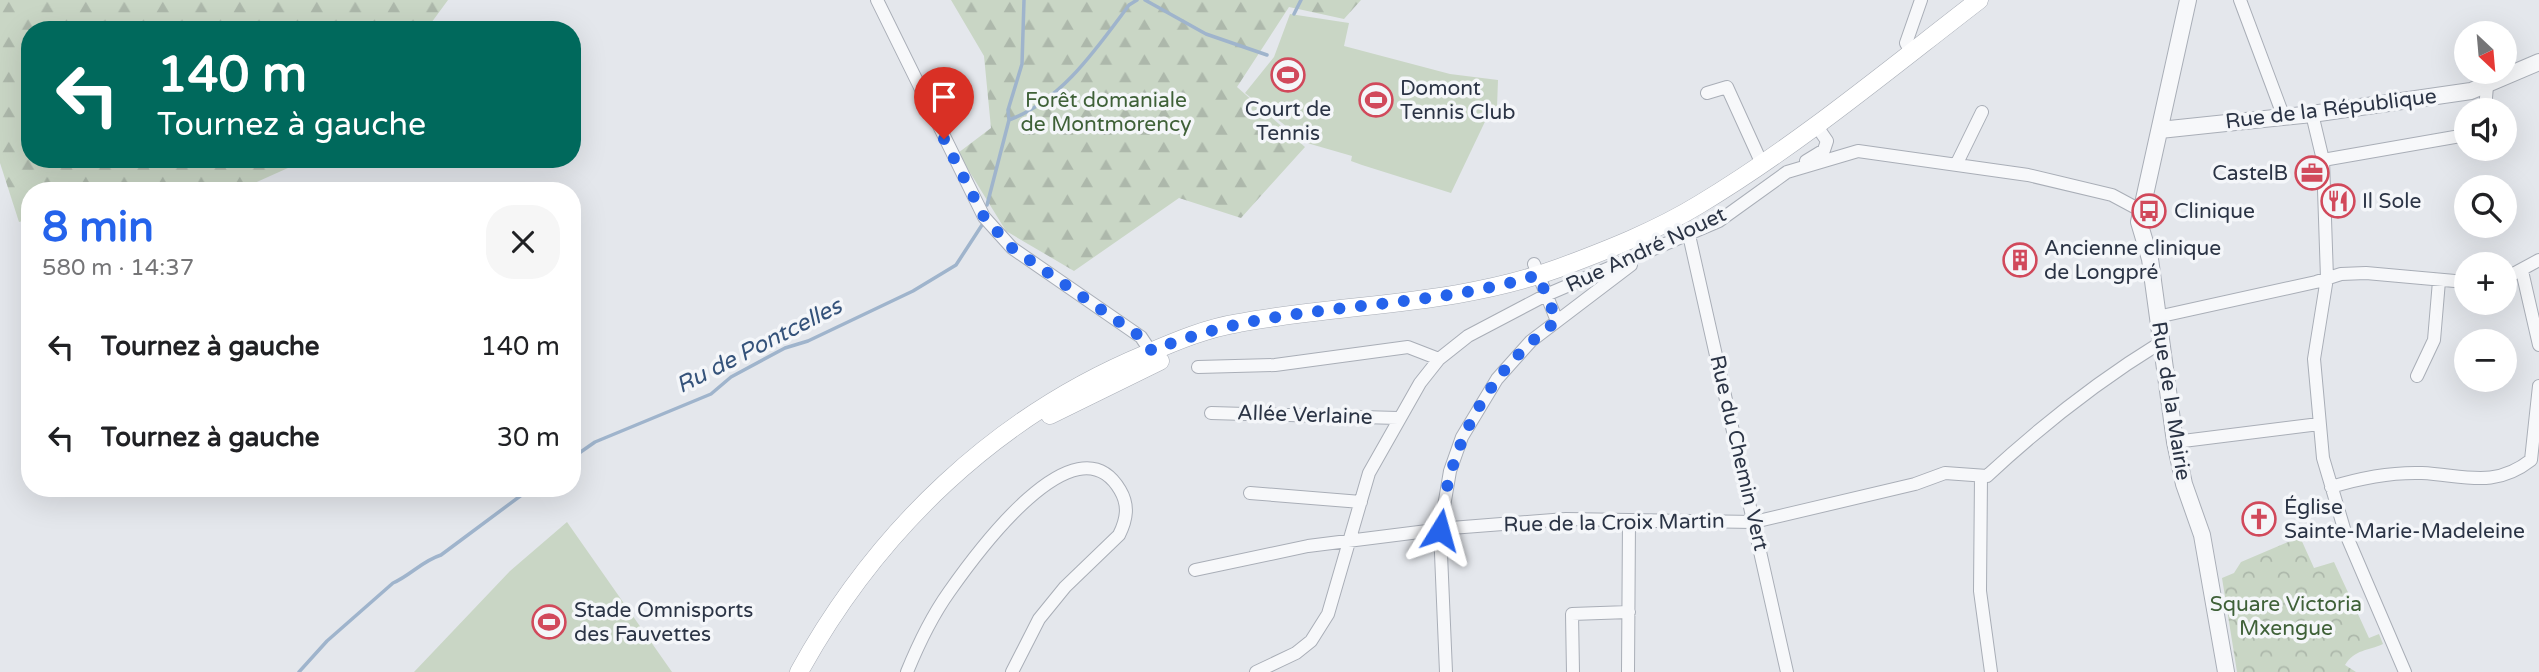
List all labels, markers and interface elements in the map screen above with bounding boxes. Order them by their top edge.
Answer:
north arrow [2454,21,2516,84]
map controls [2454,21,2517,392]
text: 140 m [157,46,307,105]
icon: left [42,49,133,140]
sports icon: Court de Tennis [1269,56,1307,94]
pin [914,67,974,139]
place label: Domont Tennis Club [1400,76,1516,125]
icon: arrive [925,78,963,116]
sports icon: Domont Tennis Club [1357,81,1395,119]
street label: Rue de la République [2224,84,2438,134]
park label: Forêt domaniale de Montmorency [1021,88,1191,137]
place label: Court de Tennis [1245,97,1331,146]
button: sound [2454,98,2517,161]
text: Tournez à gauche [157,106,426,144]
office icon: CastelB [2293,154,2331,192]
place label: CastelB [2212,161,2288,186]
button: search [2454,175,2517,238]
restaurant icon: Il Sole [2319,182,2357,220]
place label: Il Sole [2362,189,2421,214]
bus stop icon: Clinique [2130,192,2168,230]
place label: Clinique [2174,199,2255,224]
text: 8 min [42,202,154,253]
street label: Rue André Nouet [1562,202,1730,298]
button: close [486,205,560,279]
place label: Ancienne clinique de Longpré [2044,236,2221,285]
building icon: Ancienne clinique de Longpré [2001,241,2039,279]
button: + [2454,252,2517,315]
text: 580 m · 14:37 [42,254,194,282]
water label: Ru de Pontcelles [672,291,848,400]
street label: Rue de la Mairie [2146,320,2196,482]
icon: left [42,328,80,366]
button: − [2454,329,2517,392]
text: Tournez à gauche [101,331,320,362]
text: 140 m [480,331,560,362]
street label: Rue du Chemin Vert [1704,353,1774,553]
street label: Allée Verlaine [1237,400,1373,430]
icon: left [42,419,80,457]
text: Tournez à gauche [101,422,320,453]
text: 30 m [497,422,560,453]
position arrow [1403,493,1477,567]
place label: Église Sainte-Marie-Madeleine [2284,495,2525,544]
church icon: Église Sainte-Marie-Madeleine [2240,500,2278,538]
street label: Rue de la Croix Martin [1503,509,1725,537]
park label: Square Victoria Mxengue [2210,592,2362,641]
place label: Stade Omnisports des Fauvettes [574,598,753,647]
sports icon: Stade Omnisports des Fauvettes [530,603,568,641]

